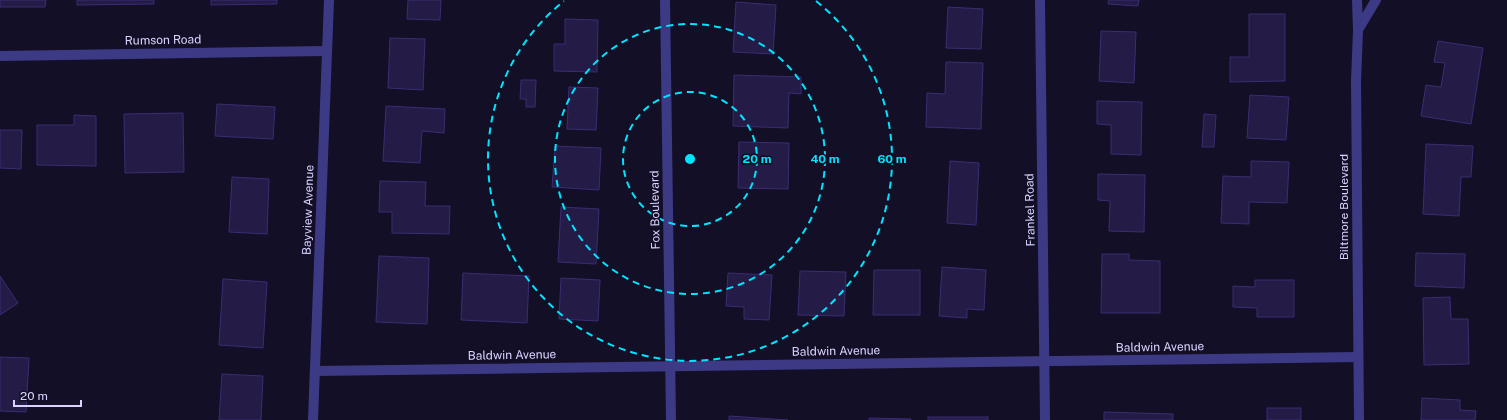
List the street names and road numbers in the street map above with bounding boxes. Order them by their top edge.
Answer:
street label: Rumson Road [125,32,201,48]
street label: Biltmore Boulevard [1337,154,1351,260]
street label: Bayview Avenue [299,164,317,255]
street label: Fox Boulevard [647,170,663,250]
street label: Frankel Road [1022,173,1038,247]
street label: Baldwin Avenue [1116,339,1205,355]
street label: Baldwin Avenue [792,343,881,359]
street label: Baldwin Avenue [468,347,557,363]

